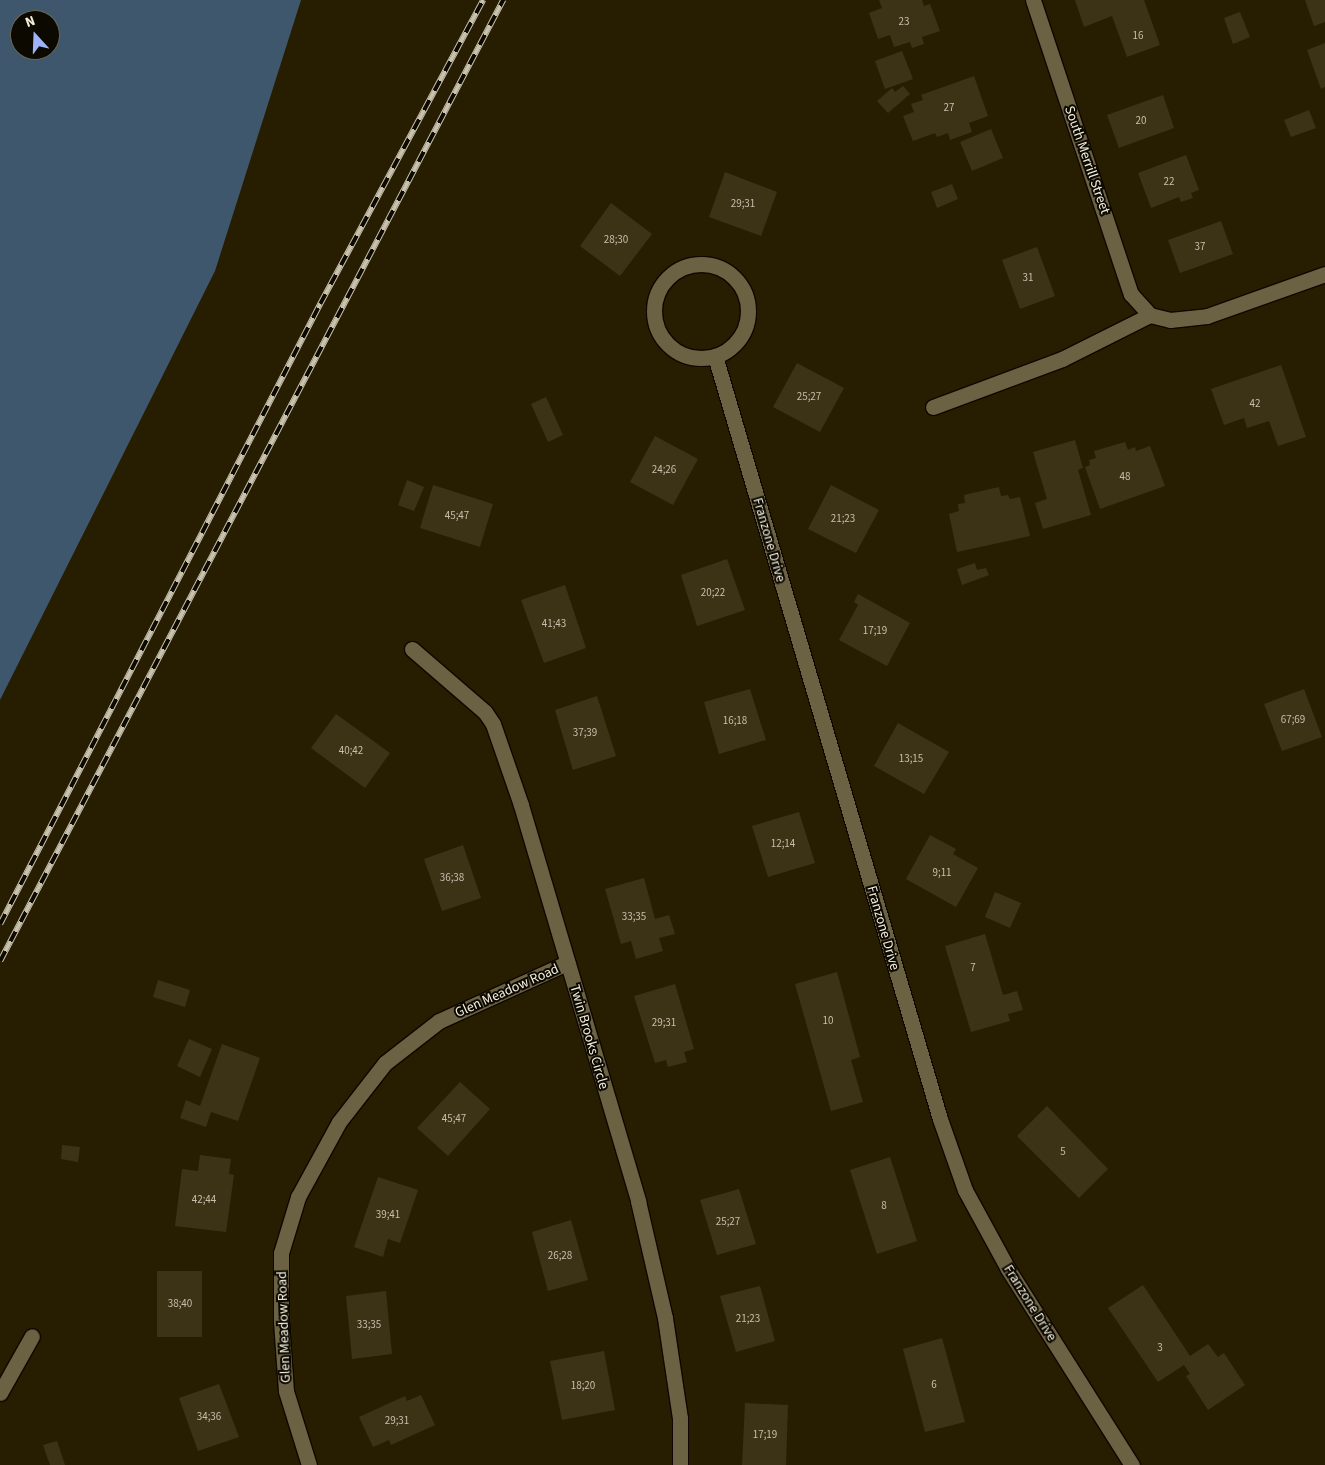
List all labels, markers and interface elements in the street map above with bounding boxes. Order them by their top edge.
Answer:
north arrow [10,10,60,60]
text: N [22,11,38,33]
house number: 23 [899,15,909,29]
house number: 16 [1133,29,1143,43]
house number: 27 [944,101,954,115]
street label: South Merrill Street [1061,104,1113,216]
house number: 20 [1136,114,1146,128]
house number: 22 [1164,175,1174,189]
house number: 29;31 [731,197,755,211]
house number: 28;30 [604,233,628,247]
house number: 37 [1195,240,1205,254]
house number: 31 [1023,271,1033,285]
house number: 25;27 [797,390,821,404]
house number: 42 [1250,397,1260,411]
house number: 24;26 [652,463,676,477]
house number: 48 [1120,470,1130,484]
street label: Franzone Drive [749,496,789,584]
house number: 45;47 [445,509,469,523]
house number: 21;23 [831,512,855,526]
house number: 20;22 [701,586,725,600]
house number: 41;43 [542,617,566,631]
house number: 17;19 [863,624,887,638]
house number: 67;69 [1281,713,1305,727]
house number: 16;18 [723,714,747,728]
house number: 37;39 [573,726,597,740]
house number: 40;42 [339,744,363,758]
house number: 13;15 [899,752,923,766]
house number: 12;14 [771,837,795,851]
house number: 9;11 [932,866,952,880]
house number: 36;38 [440,871,464,885]
street label: Franzone Drive [863,884,903,972]
house number: 33;35 [622,910,646,924]
street label: Glen Meadow Road [453,961,561,1021]
house number: 7 [970,961,976,975]
street label: Twin Brooks Circle [566,983,612,1091]
house number: 10 [823,1014,833,1028]
house number: 29;31 [652,1016,676,1030]
house number: 45;47 [442,1112,466,1126]
house number: 5 [1060,1145,1066,1159]
house number: 42;44 [192,1193,216,1207]
house number: 8 [881,1199,887,1213]
house number: 39;41 [376,1208,400,1222]
house number: 25;27 [716,1215,740,1229]
house number: 26;28 [548,1249,572,1263]
street label: Franzone Drive [1000,1262,1060,1344]
street label: Glen Meadow Road [274,1271,294,1383]
house number: 38;40 [168,1297,192,1311]
house number: 21;23 [736,1312,760,1326]
house number: 33;35 [357,1318,381,1332]
house number: 3 [1157,1341,1163,1355]
house number: 6 [931,1378,937,1392]
house number: 18;20 [571,1379,595,1393]
house number: 34;36 [197,1410,221,1424]
house number: 29;31 [385,1414,409,1428]
house number: 17;19 [753,1428,777,1442]

